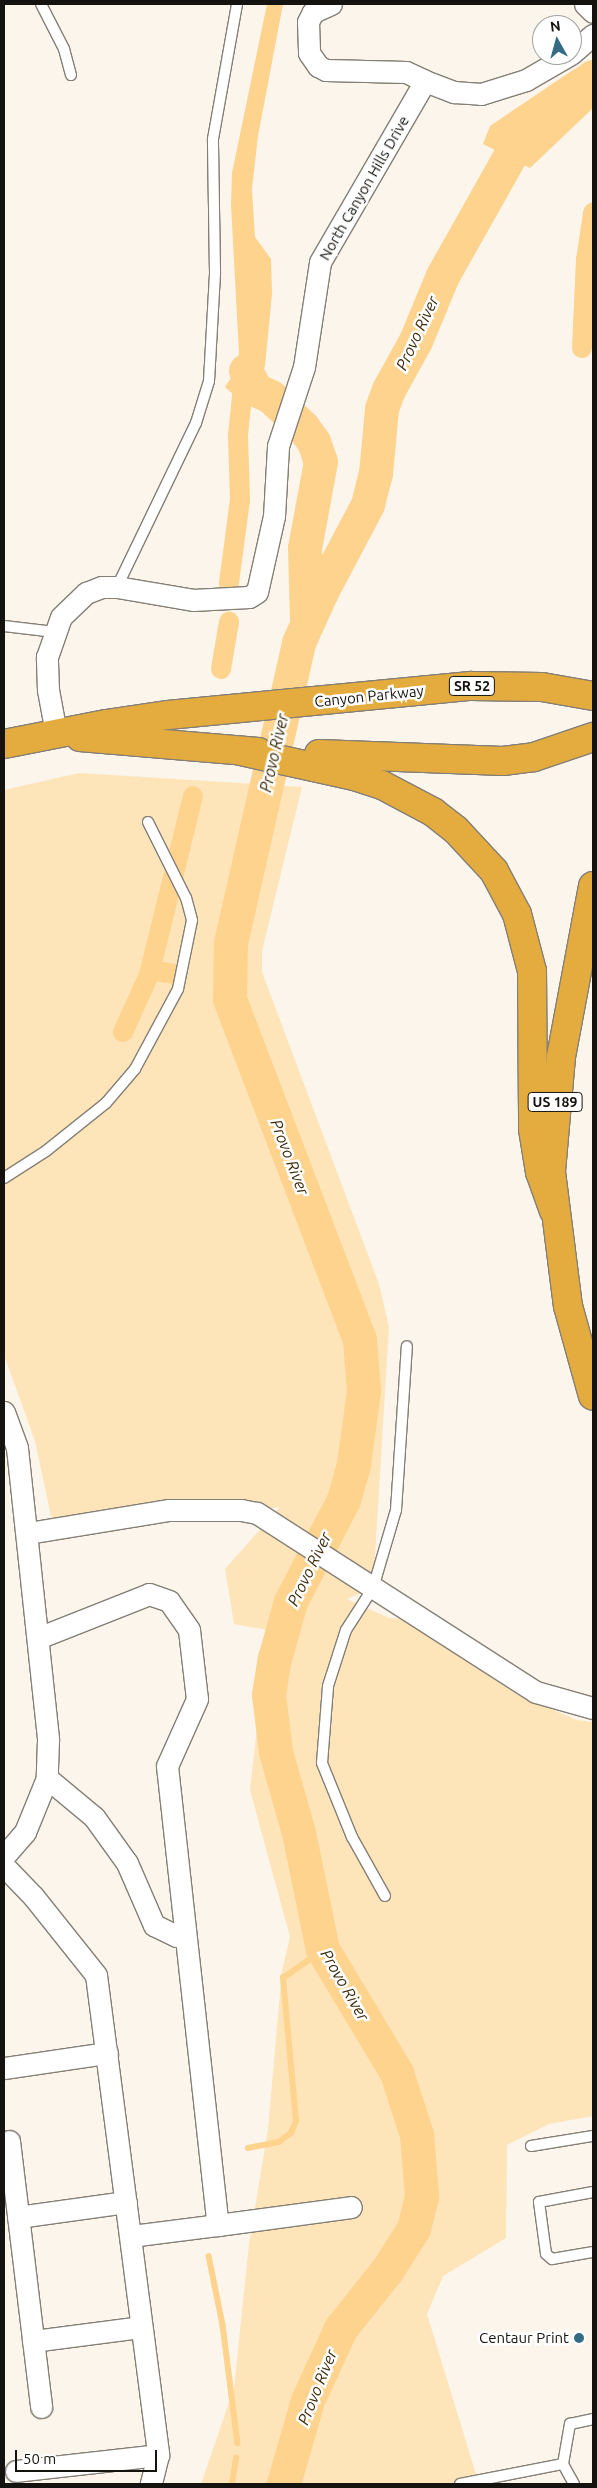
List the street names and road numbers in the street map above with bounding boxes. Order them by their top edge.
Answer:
street label: North Canyon Hills Drive [315,113,413,263]
road number: SR 52 [448,674,496,698]
street label: Canyon Parkway [313,681,425,711]
road number: US 189 [528,1090,582,1114]

